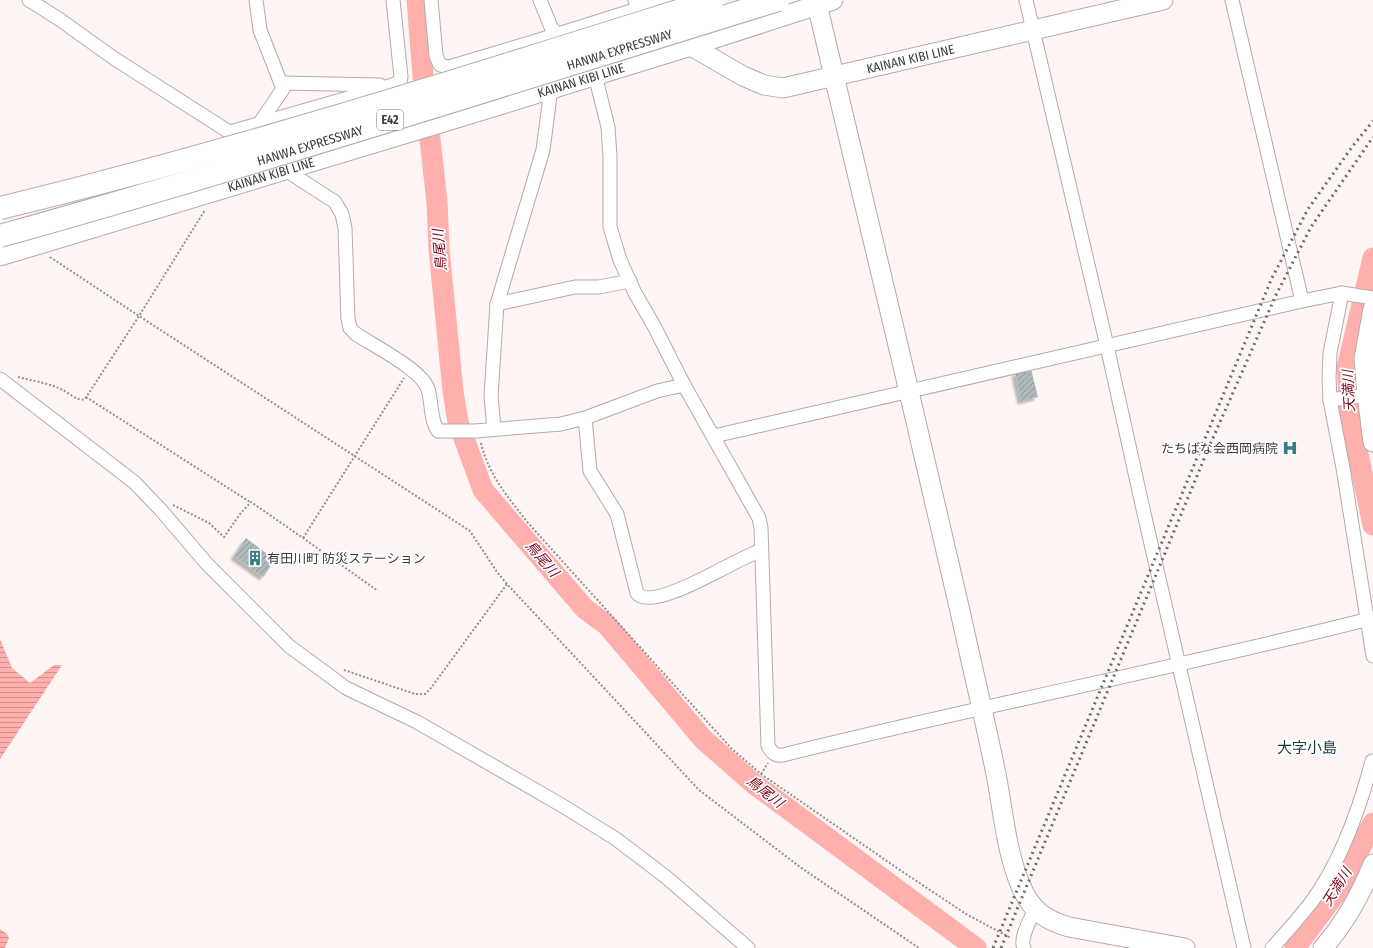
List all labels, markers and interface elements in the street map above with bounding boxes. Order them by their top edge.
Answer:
street label: HANWA EXPRESSWAY [565,26,675,73]
street label: KAINAN KIBI LINE [865,41,956,76]
street label: KAINAN KIBI LINE [536,59,626,100]
road number: E42 [377,110,403,130]
street label: HANWA EXPRESSWAY [255,122,365,168]
street label: KAINAN KIBI LINE [226,154,316,194]
water label: 鳥尾川 [430,226,450,272]
water label: 天満川 [1339,368,1359,412]
hospital icon: たちばな会西岡病院 [1281,439,1299,457]
place label: たちばな会西岡病院 [1161,441,1278,456]
water label: 鳥尾川 [522,538,564,582]
building icon: 有田川町 防災ステーション [246,549,264,567]
place label: 有田川町 防災ステーション [267,551,426,566]
district label: 大字小島 [1277,739,1337,757]
water label: 鳥尾川 [743,772,788,813]
water label: 天満川 [1319,863,1356,909]

